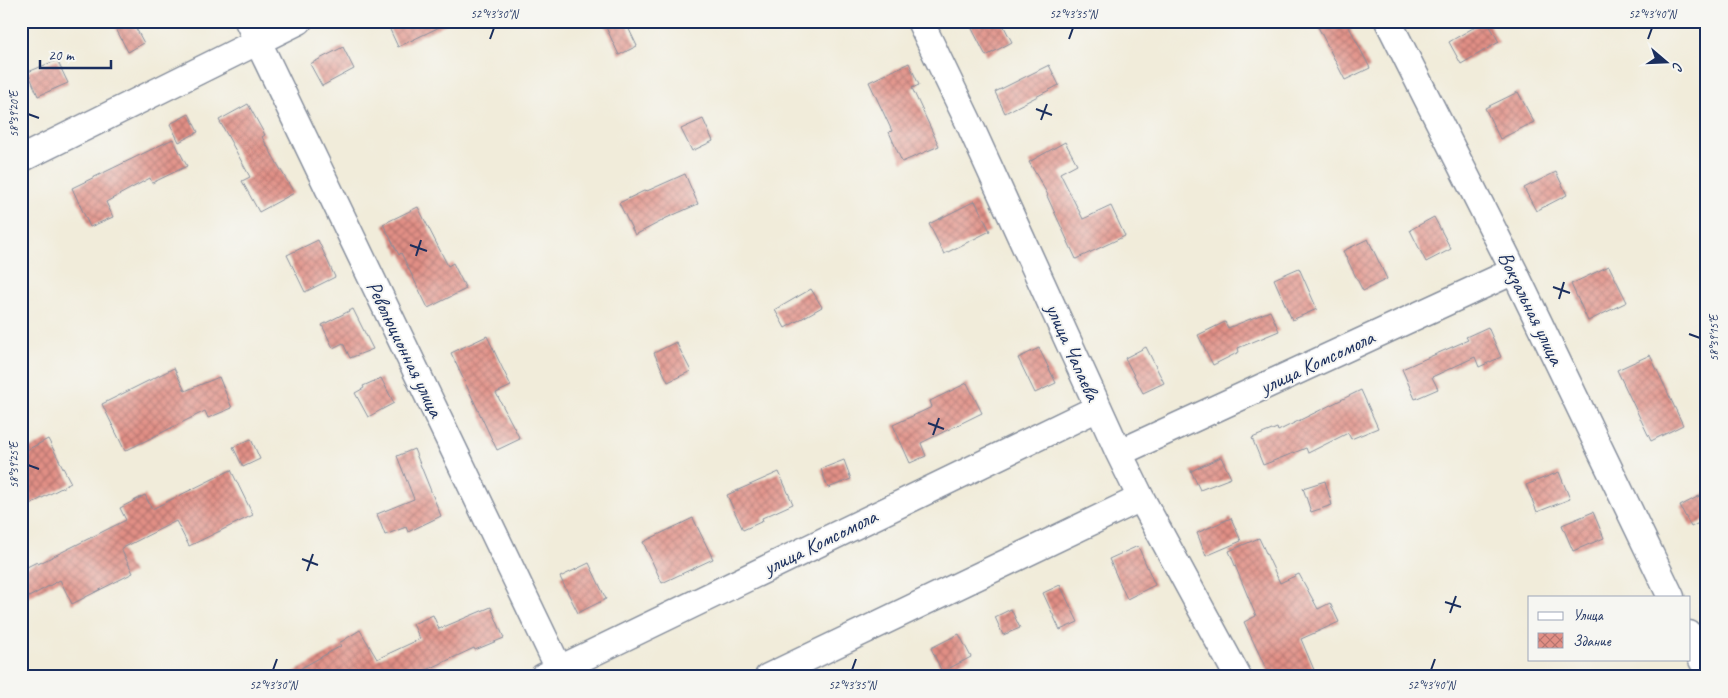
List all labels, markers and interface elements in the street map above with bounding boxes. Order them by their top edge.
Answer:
text: 52°43'30"N [470,6,519,22]
text: 52°43'35"N [1049,6,1098,22]
text: 52°43'40"N [1628,6,1677,22]
scale bar [40,38,111,70]
north arrow [1640,38,1690,88]
text: 20 m [48,46,75,65]
text: С [1668,60,1687,74]
text: 58°39'20"E [6,89,22,137]
street label: Вокзальная улица [1492,247,1570,371]
street label: Революционная улица [361,277,450,423]
street label: улица Чапаева [1039,297,1107,407]
text: 58°39'15"E [1706,313,1722,361]
street label: улица Комсомола [1254,323,1380,401]
text: 58°39'25"E [6,440,22,488]
street label: улица Комсомола [757,503,883,582]
legend [1528,596,1690,660]
text: Улица [1573,606,1604,625]
text: Здание [1573,632,1612,651]
text: 52°43'30"N [249,677,298,693]
text: 52°43'35"N [828,677,877,693]
text: 52°43'40"N [1407,677,1456,693]

